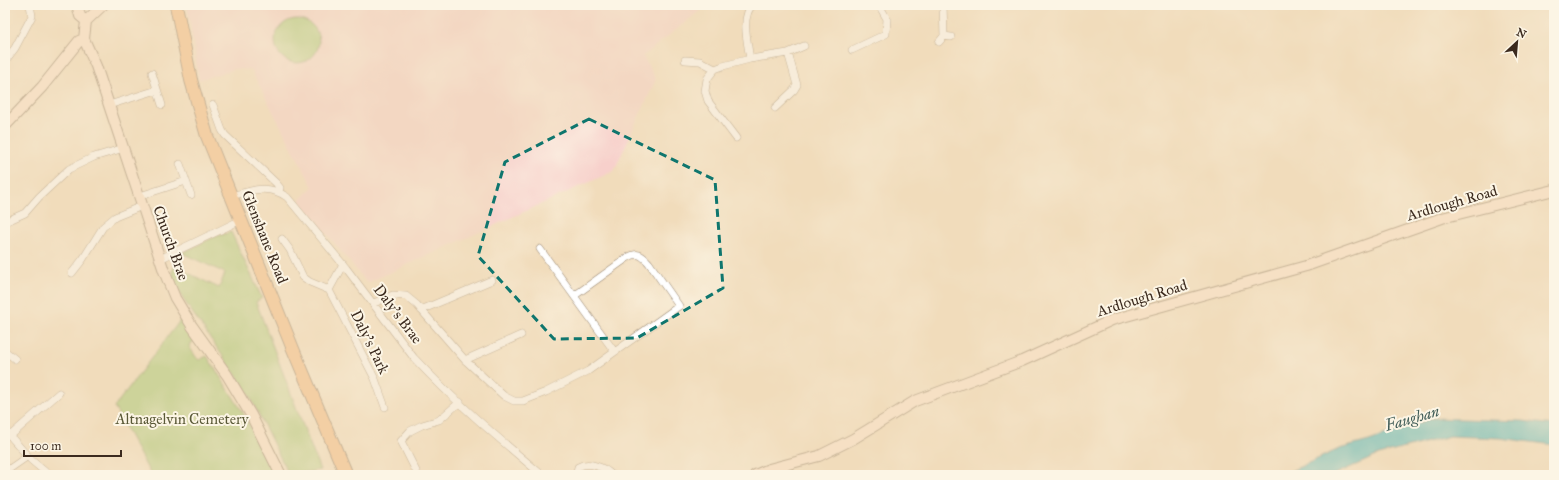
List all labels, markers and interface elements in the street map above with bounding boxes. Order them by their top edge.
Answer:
north arrow [1497,22,1537,62]
text: N [1514,26,1529,42]
street label: Ardlough Road [1404,181,1500,225]
street label: Glenshane Road [238,188,292,287]
street label: Church Brae [149,203,193,283]
street label: Ardlough Road [1094,276,1190,321]
street label: Daly's Brae [370,281,426,347]
street label: Daly's Park [347,307,393,377]
water label: Faughan [1382,401,1442,435]
park label: Altnagelvin Cemetery [114,410,250,428]
scale bar [24,432,121,458]
text: 100 m [30,439,61,453]

